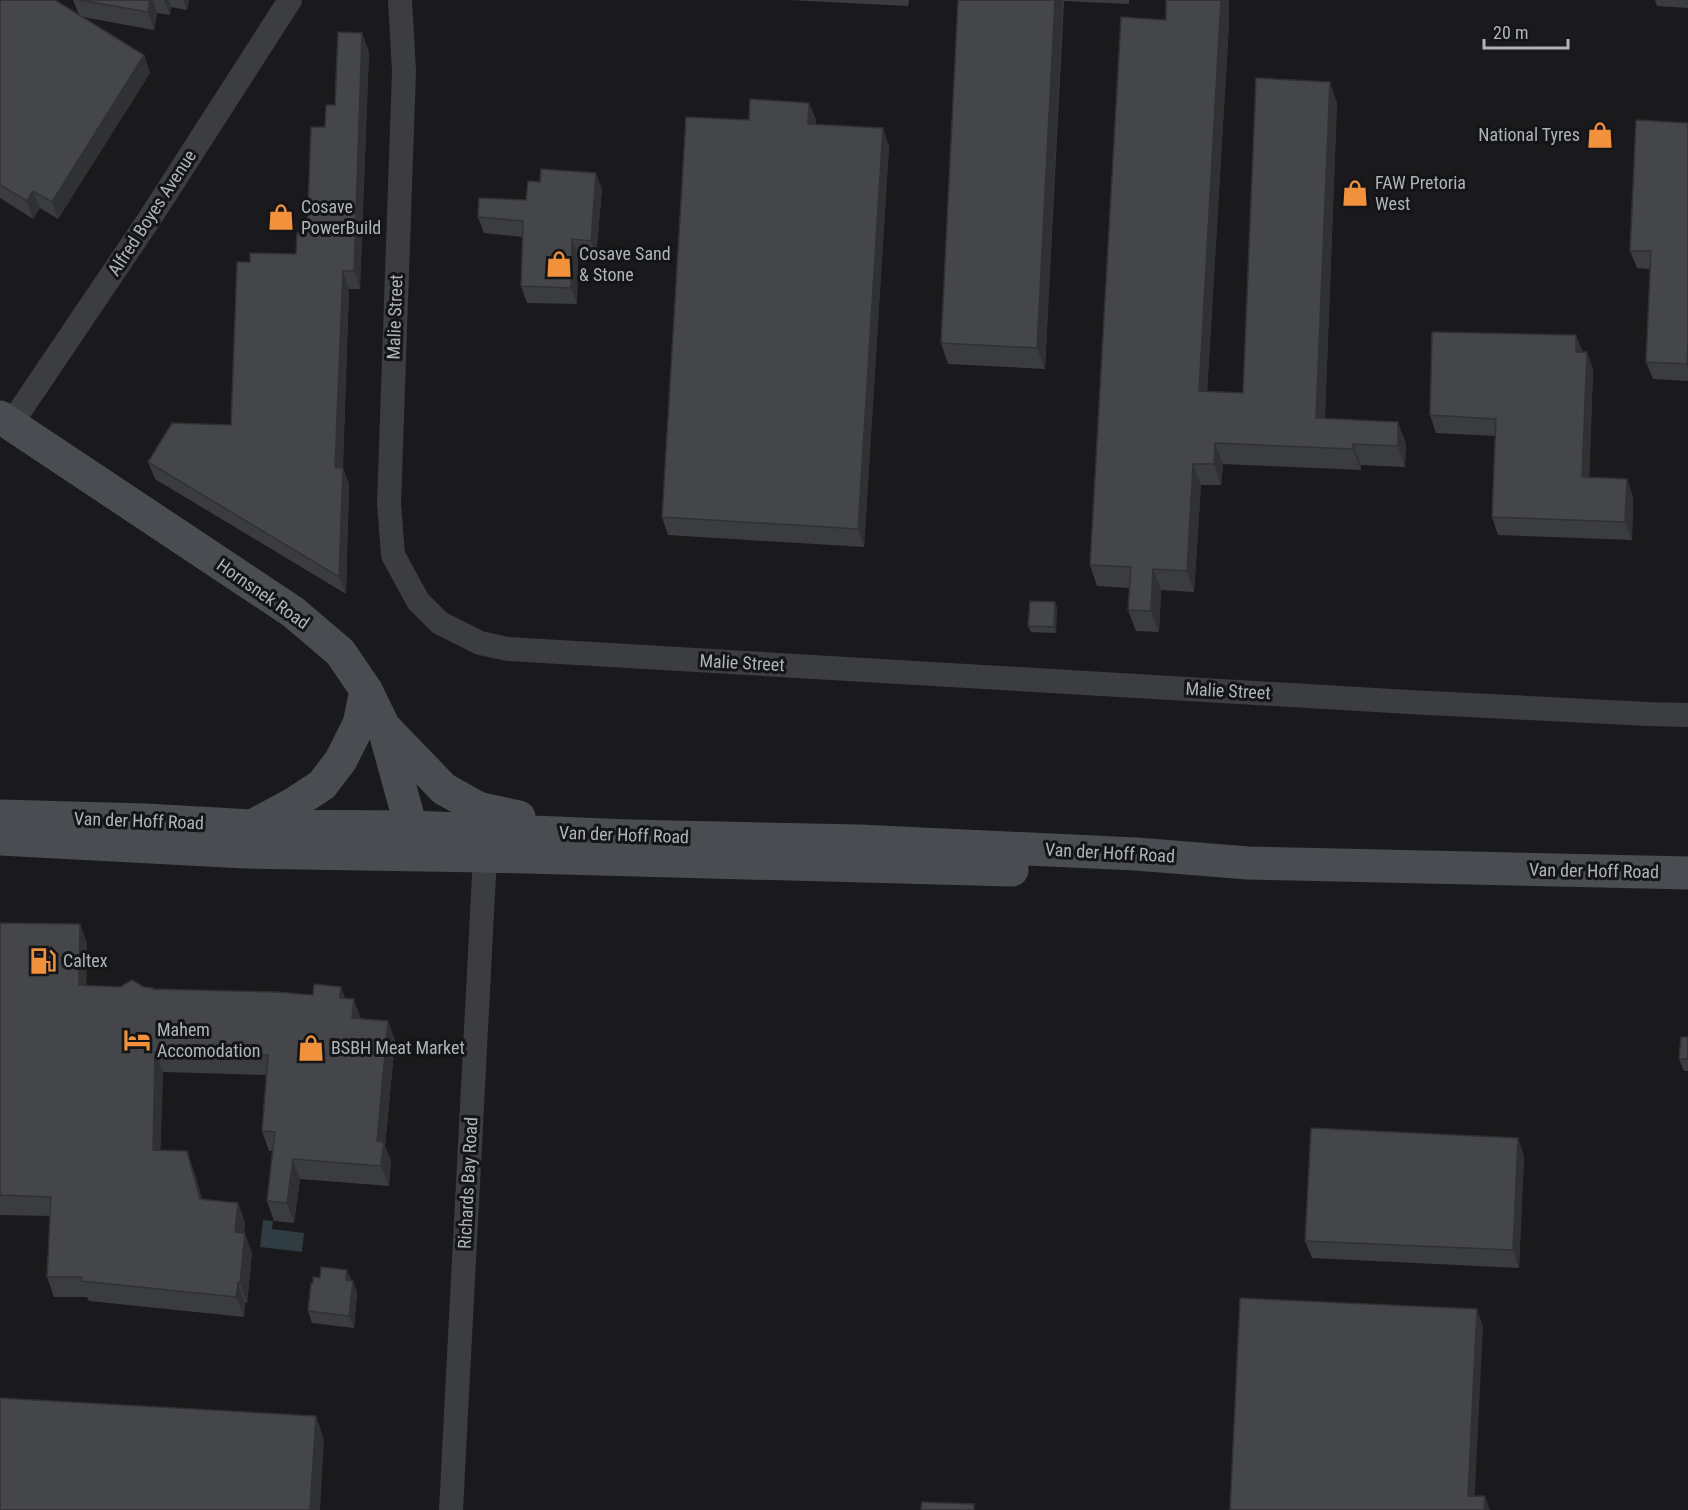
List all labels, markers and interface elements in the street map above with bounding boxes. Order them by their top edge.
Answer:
scale bar [1484,12,1568,50]
text: 20 m [1493,22,1528,43]
shop icon: National Tyres [1585,120,1615,150]
place label: National Tyres [1478,124,1580,145]
street label: Alfred Boyes Avenue [103,146,200,280]
place label: FAW Pretoria West [1375,172,1466,214]
shop icon: FAW Pretoria West [1340,178,1370,208]
place label: Cosave PowerBuild [301,196,381,238]
shop icon: Cosave PowerBuild [266,202,296,232]
place label: Cosave Sand & Stone [579,243,671,285]
shop icon: Cosave Sand & Stone [544,249,574,279]
street label: Malie Street [383,274,406,360]
street label: Hornsnek Road [213,554,314,633]
street label: Malie Street [699,650,785,675]
street label: Malie Street [1185,678,1271,703]
street label: Van der Hoff Road [74,808,204,833]
street label: Van der Hoff Road [559,822,689,847]
street label: Van der Hoff Road [1045,839,1175,866]
street label: Van der Hoff Road [1529,859,1659,882]
fuel station icon: Caltex [28,946,58,976]
place label: Caltex [63,950,108,971]
place label: Mahem Accomodation [157,1019,260,1061]
hotel icon: Mahem Accomodation [122,1025,152,1055]
shop icon: BSBH Meat Market [296,1033,326,1063]
place label: BSBH Meat Market [331,1037,465,1058]
street label: Richards Bay Road [454,1117,481,1249]

